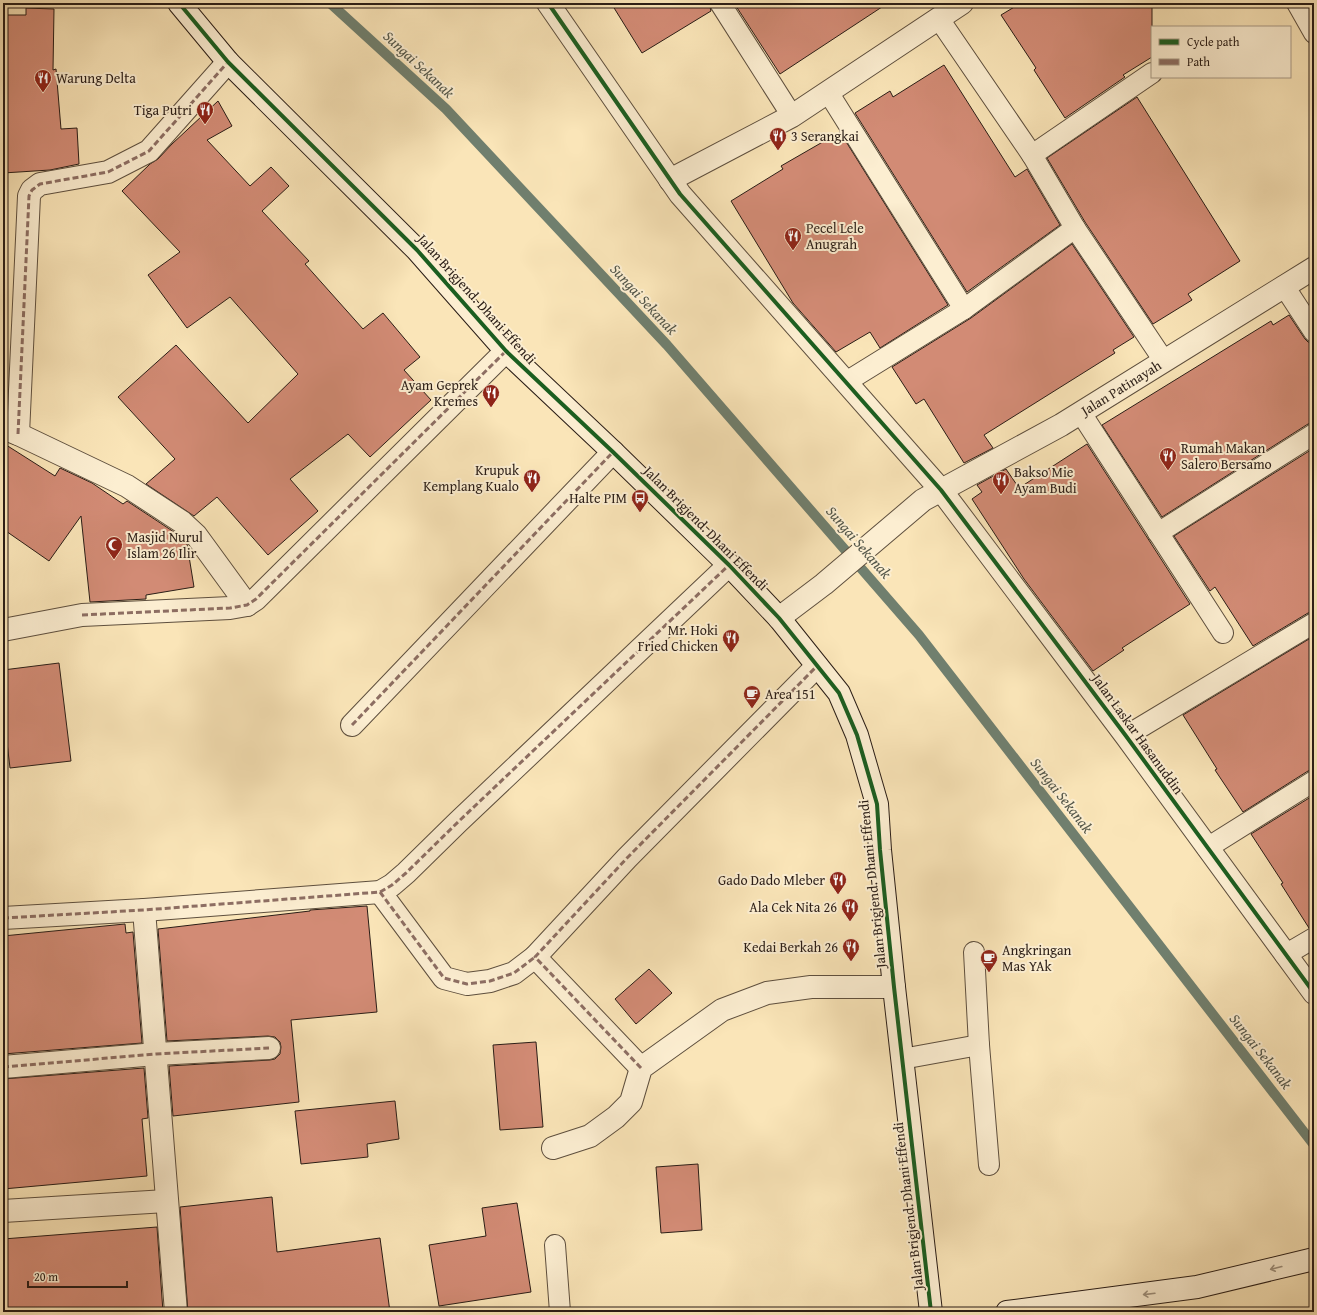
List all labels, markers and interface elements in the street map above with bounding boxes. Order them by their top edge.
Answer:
water label: Sungai Sekanak [379,25,459,103]
legend [1151,26,1291,78]
text: Cycle path [1187,33,1240,50]
text: Path [1187,53,1210,70]
restaurant icon: Warung Delta [33,68,53,93]
place label: Warung Delta [56,68,136,88]
place label: Tiga Putri [134,100,192,120]
restaurant icon: Tiga Putri [195,100,215,125]
restaurant icon: 3 Serangkai [768,126,788,151]
place label: 3 Serangkai [791,126,859,146]
place label: Pecel Lele Anugrah [806,218,864,254]
restaurant icon: Pecel Lele Anugrah [783,226,803,251]
street label: Jalan Brigjend. Dhani Effendi [412,228,541,369]
water label: Sungai Sekanak [605,259,683,339]
street label: Jalan Patinayah [1075,355,1165,421]
place label: Ayam Geprek Kremes [401,375,479,411]
restaurant icon: Ayam Geprek Kremes [481,383,501,408]
place label: Rumah Makan Salero Bersamo [1181,438,1272,474]
restaurant icon: Rumah Makan Salero Bersamo [1158,446,1178,471]
place label: Krupuk Kemplang Kualo [423,460,520,496]
street label: Jalan Brigjend. Dhani Effendi [638,460,773,595]
place label: Bakso Mie Ayam Budi [1014,462,1077,498]
restaurant icon: Krupuk Kemplang Kualo [522,468,542,493]
restaurant icon: Bakso Mie Ayam Budi [991,470,1011,495]
place label: Halte PIM [569,488,627,508]
bus stop icon: Halte PIM [630,488,650,513]
water label: Sungai Sekanak [821,501,897,583]
place label: Masjid Nurul Islam 26 Ilir [127,527,203,563]
mosque icon: Masjid Nurul Islam 26 Ilir [104,535,124,560]
place label: Mr. Hoki Fried Chicken [638,620,718,656]
restaurant icon: Mr. Hoki Fried Chicken [721,628,741,653]
street label: Jalan Laskar Hasanuddin [1086,668,1189,798]
cafe icon: Area 151 [742,684,762,709]
place label: Area 151 [765,684,816,704]
water label: Sungai Sekanak [1026,753,1098,837]
street label: Jalan Brigjend. Dhani Effendi [853,799,891,971]
place label: Gado Dado Mleber [718,870,825,890]
restaurant icon: Gado Dado Mleber [828,870,848,895]
place label: Ala Cek Nita 26 [749,897,837,917]
restaurant icon: Ala Cek Nita 26 [840,897,860,922]
place label: Kedai Berkah 26 [744,937,838,957]
restaurant icon: Kedai Berkah 26 [841,937,861,962]
place label: Angkringan Mas YAk [1002,940,1072,976]
cafe icon: Angkringan Mas YAk [979,948,999,973]
water label: Sungai Sekanak [1225,1009,1297,1093]
street label: Jalan Brigjend. Dhani Effendi [888,1121,928,1293]
scale bar [28,1263,127,1289]
one-way arrow [1270,1265,1283,1273]
text: 20 m [34,1268,58,1285]
one-way arrow [1143,1290,1156,1298]

